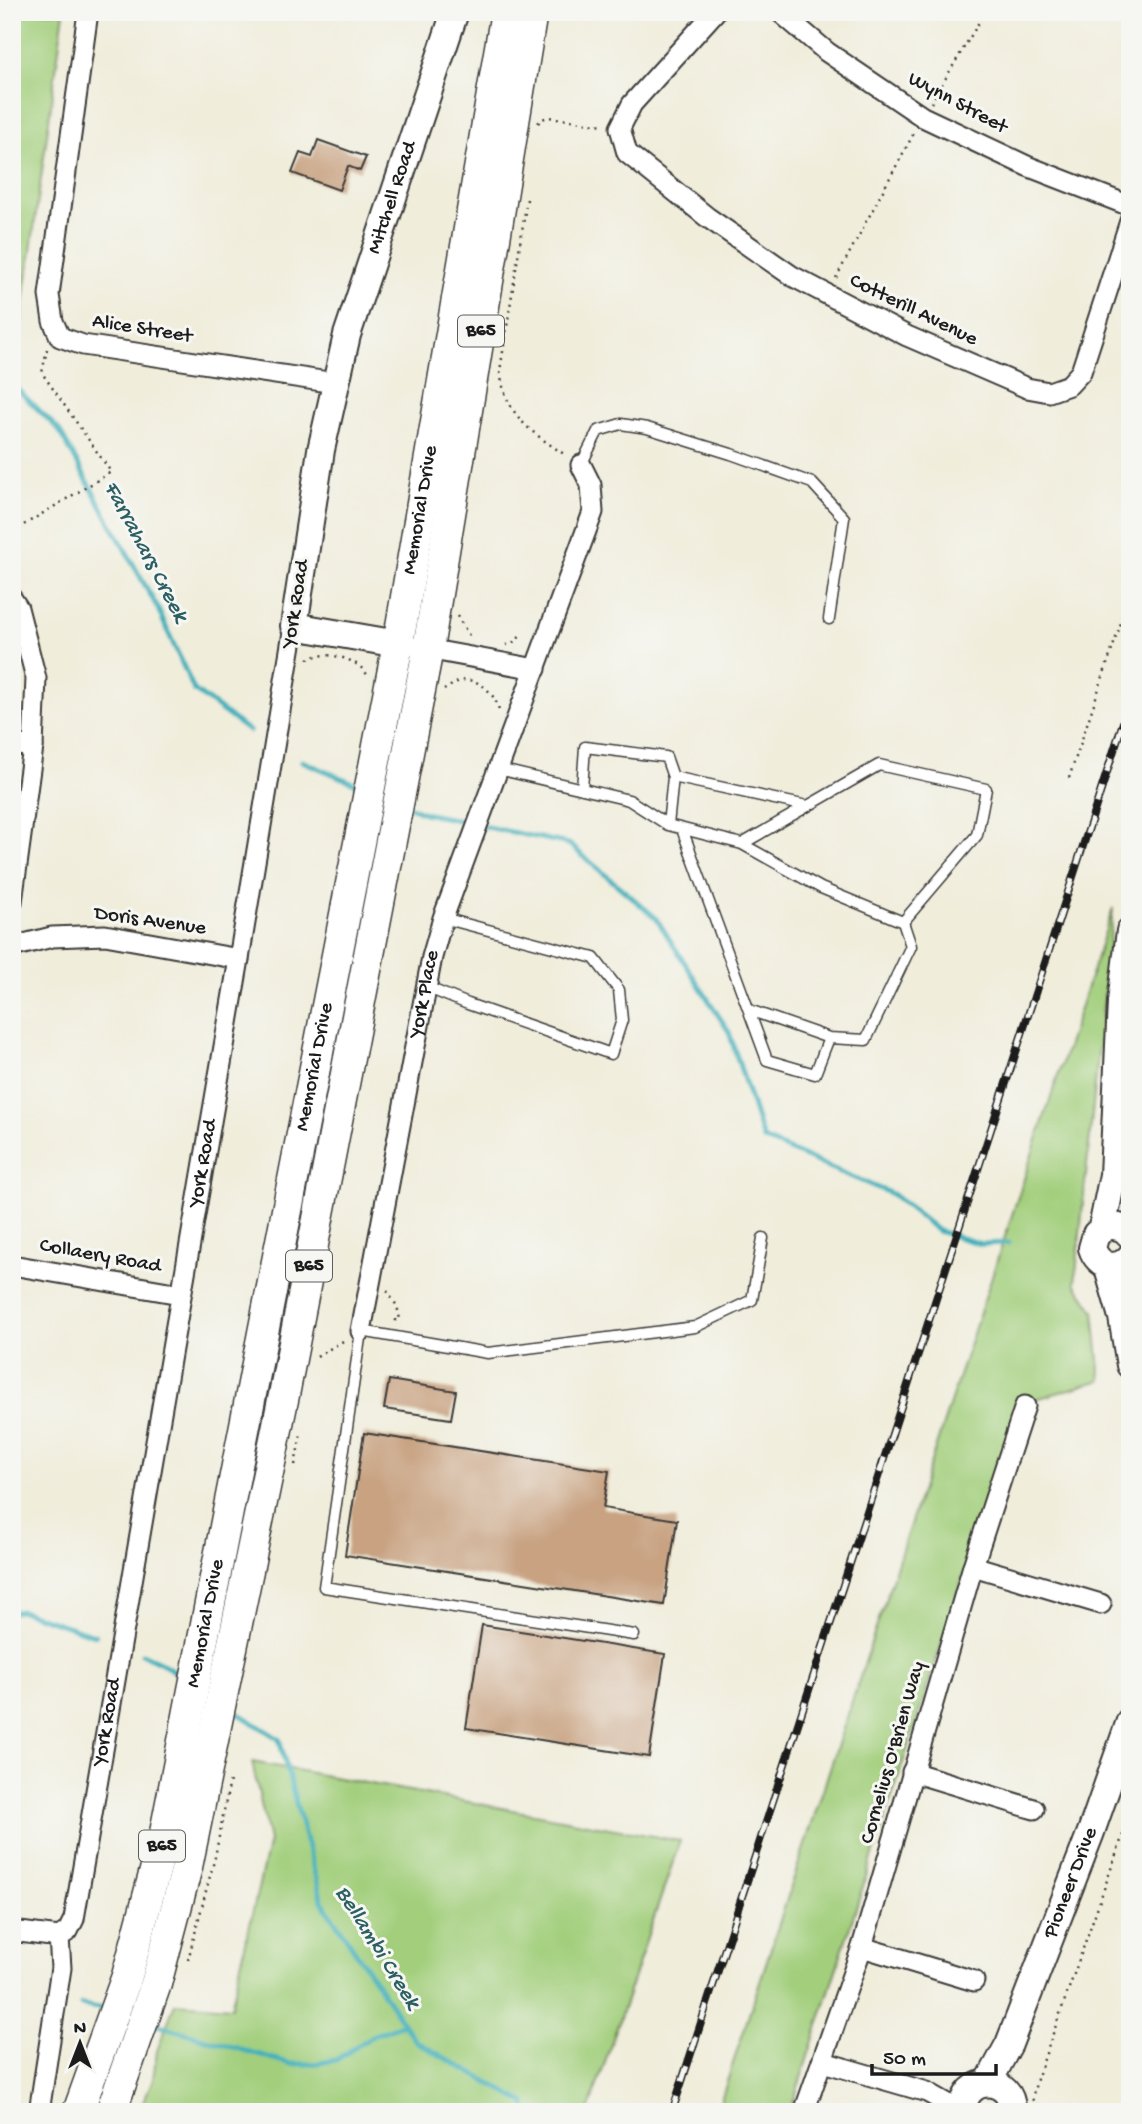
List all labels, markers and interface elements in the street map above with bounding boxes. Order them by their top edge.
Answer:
street label: Wynn Street [903,67,1013,142]
street label: Mitchell Road [362,137,424,257]
street label: Cotterill Avenue [845,269,982,353]
street label: Alice Street [90,310,196,351]
road number: B65 [458,316,504,346]
street label: Memorial Drive [398,443,444,576]
water label: Farrahars Creek [97,477,195,629]
street label: York Road [277,557,317,652]
street label: Doris Avenue [91,902,209,942]
street label: York Place [404,946,446,1042]
street label: Memorial Drive [290,1000,340,1133]
street label: York Road [184,1116,224,1211]
street label: Collaery Road [37,1234,164,1280]
road number: B65 [286,1250,332,1282]
street label: Memorial Drive [181,1556,231,1690]
street label: Cornelius O'Brien Way [856,1659,932,1847]
street label: York Road [88,1675,128,1770]
street label: Pioneer Drive [1038,1823,1104,1943]
road number: B65 [139,1830,185,1862]
water label: Bellambi Creek [328,1881,427,2017]
north arrow [46,2008,116,2078]
text: N [74,2018,86,2041]
scale bar [872,2033,997,2077]
text: 50 m [883,2048,926,2073]

